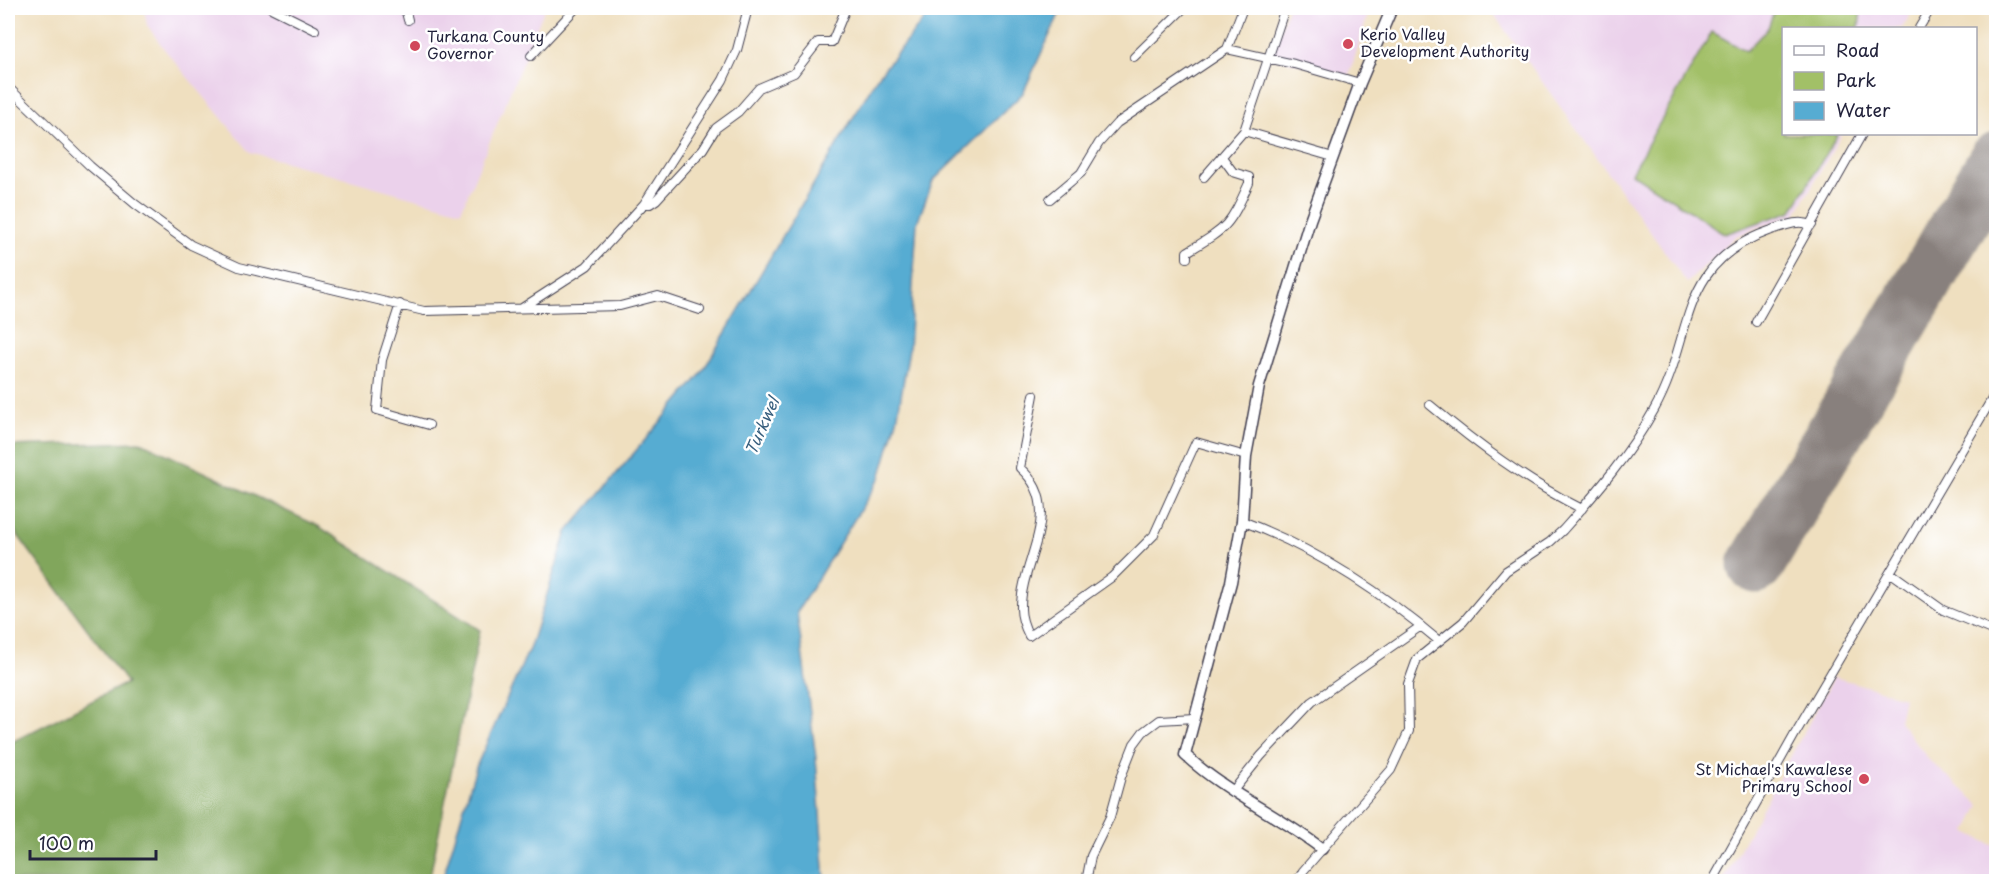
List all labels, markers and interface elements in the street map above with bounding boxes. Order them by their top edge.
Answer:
place label: Kerio Valley Development Authority [1360,22,1529,62]
place label: Turkana County Governor [427,24,544,64]
legend [1782,27,1977,135]
text: Road [1836,36,1880,63]
marker: Kerio Valley Development Authority [1341,37,1355,51]
marker: Turkana County Governor [408,39,422,53]
text: Park [1836,66,1876,93]
text: Water [1836,96,1891,123]
water label: Turkwel [738,391,785,458]
place label: St Michael's Kawalese Primary School [1696,757,1852,797]
marker: St Michael's Kawalese Primary School [1857,772,1871,786]
scale bar [30,823,156,861]
text: 100 m [39,829,94,856]

